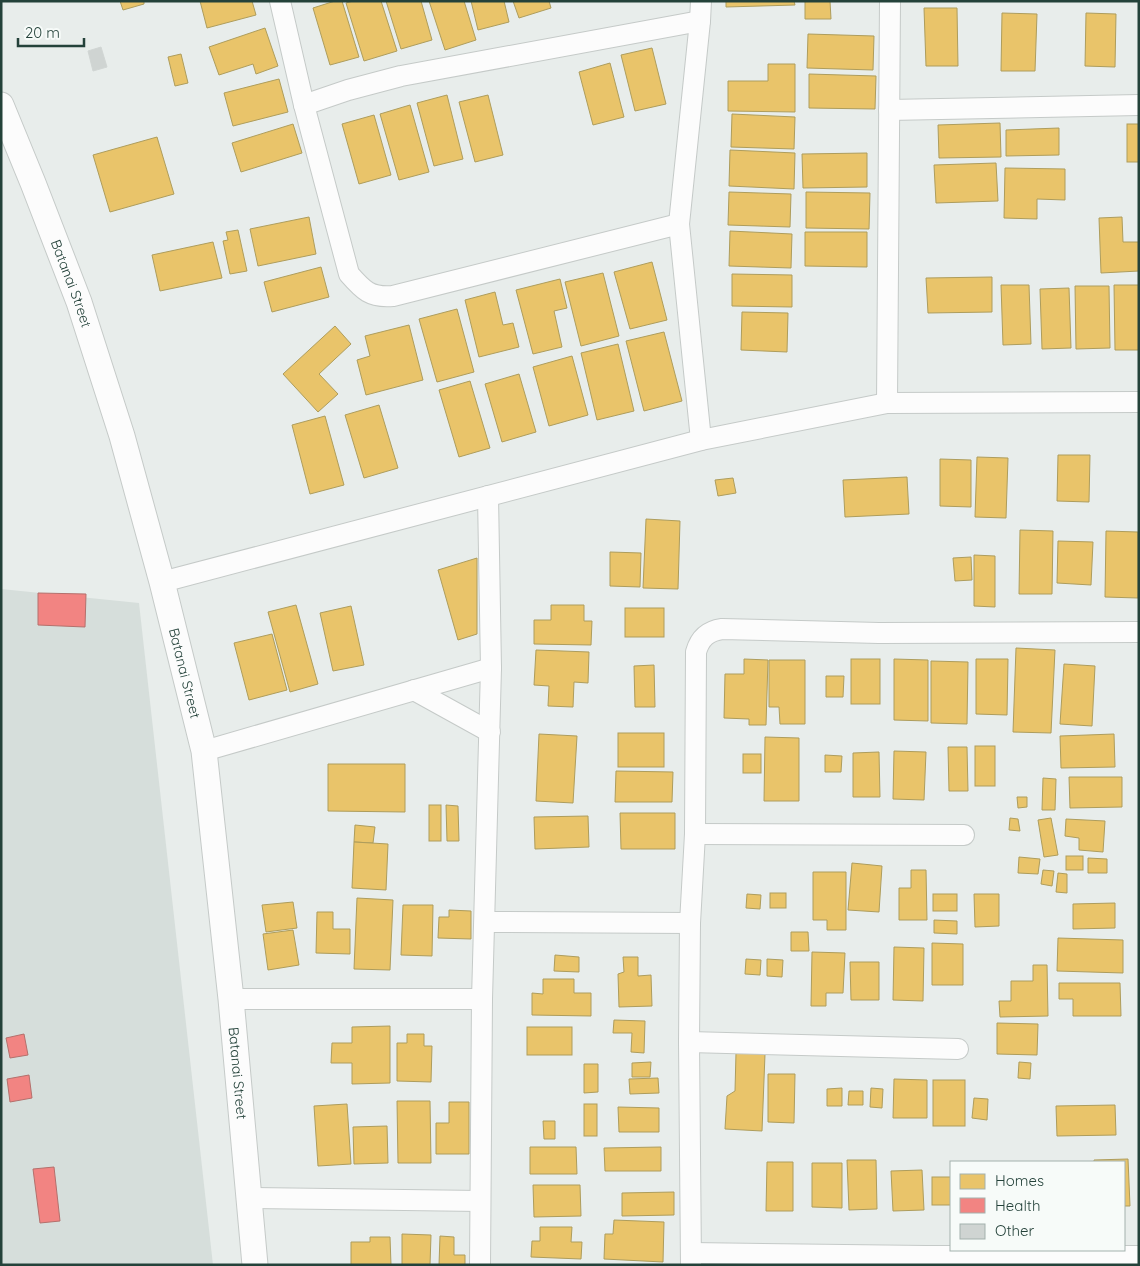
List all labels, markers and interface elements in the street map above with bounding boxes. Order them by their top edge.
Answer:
scale bar [18,15,84,47]
text: 20 m [25,23,60,42]
street label: Batanai Street [47,237,96,330]
street label: Batanai Street [165,626,205,721]
street label: Batanai Street [225,1026,251,1120]
legend [950,1161,1125,1251]
text: Homes [995,1171,1044,1190]
text: Health [995,1196,1040,1215]
text: Other [995,1221,1035,1240]

